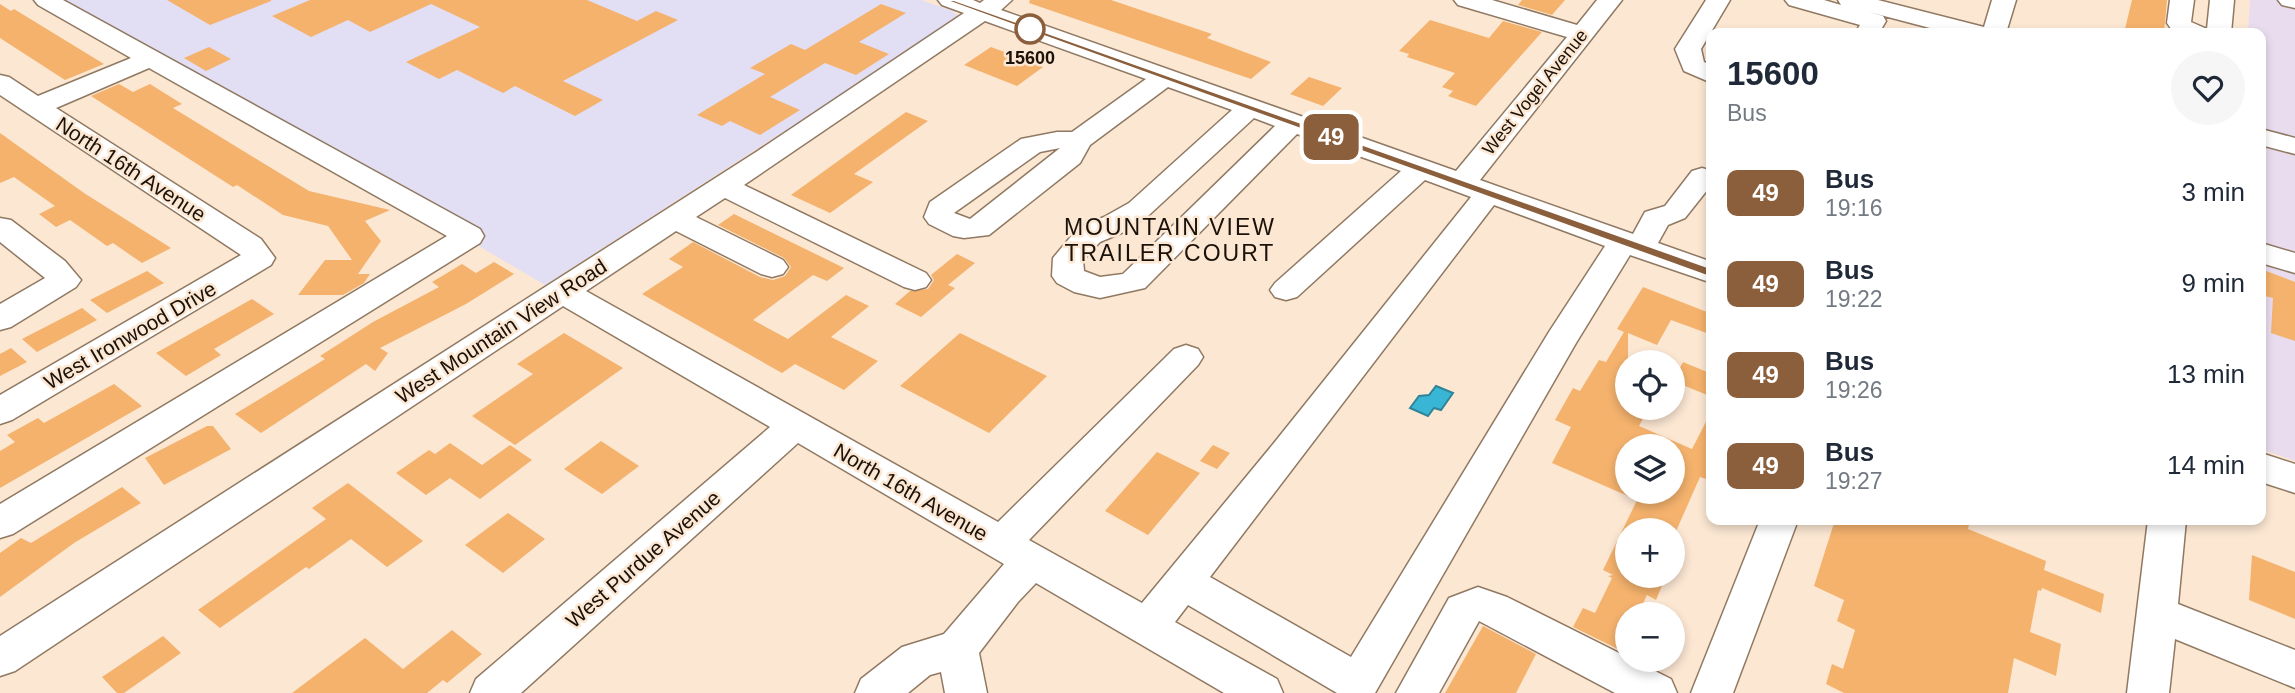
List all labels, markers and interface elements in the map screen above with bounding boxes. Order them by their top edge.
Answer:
marker: 15600 [1015,14,1045,44]
street label: West Vogel Avenue [1478,25,1592,159]
place label: 15600 [1005,48,1055,68]
button: heart [2171,51,2245,125]
text: 15600 [1727,55,1819,92]
text: Bus [1727,100,1767,126]
street label: North 16th Avenue [52,112,210,226]
line badge: 49 [1300,114,1362,160]
text: 49 [1318,123,1344,150]
text: Bus [1825,164,1874,194]
text: 3 min [2181,177,2245,207]
text: 49 [1752,179,1779,206]
text: 19:16 [1825,195,1883,221]
district label: MOUNTAIN VIEW TRAILER COURT [1064,214,1276,266]
street label: West Mountain View Road [391,254,611,408]
text: Bus [1825,255,1874,285]
text: 9 min [2181,268,2245,298]
text: 49 [1752,270,1779,297]
street label: West Ironwood Drive [40,276,220,394]
text: 19:22 [1825,286,1883,312]
text: Bus [1825,346,1874,376]
map controls [1615,350,1685,672]
button: locate [1615,350,1685,420]
text: 13 min [2167,359,2245,389]
text: 49 [1752,361,1779,388]
text: 19:26 [1825,377,1883,403]
button: layers [1615,434,1685,504]
text: Bus [1825,437,1874,467]
street label: North 16th Avenue [830,439,992,545]
text: 14 min [2167,450,2245,480]
text: 49 [1752,452,1779,479]
text: 19:27 [1825,468,1883,494]
street label: West Purdue Avenue [561,486,725,632]
button: + [1615,518,1685,588]
button: − [1615,602,1685,672]

